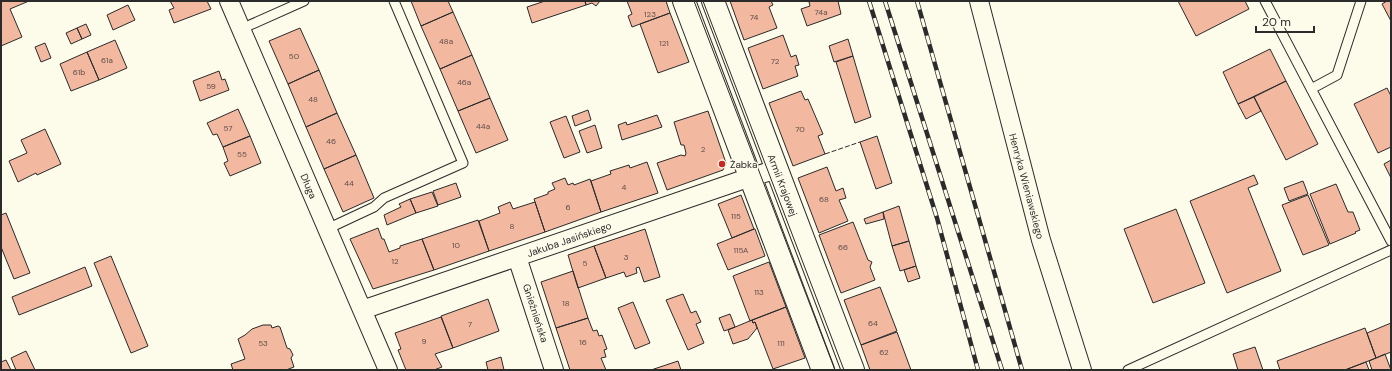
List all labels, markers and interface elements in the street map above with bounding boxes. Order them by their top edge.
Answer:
house number: 74a [814,7,828,17]
scale bar [1256,8,1314,34]
house number: 123 [644,9,656,19]
house number: 74 [750,12,758,22]
text: 20 m [1262,14,1291,30]
house number: 48a [439,36,453,46]
house number: 121 [659,38,669,48]
house number: 50 [289,51,300,61]
house number: 61a [101,55,113,65]
house number: 72 [771,56,780,66]
house number: 61b [73,67,85,77]
house number: 46a [457,77,471,87]
house number: 59 [206,81,216,91]
house number: 48 [308,94,318,104]
house number: 44a [476,121,490,131]
house number: 57 [223,123,233,133]
house number: 70 [795,124,805,134]
street label: Henryka Wieniawskiego [1006,132,1047,240]
house number: 46 [326,136,336,146]
house number: 2 [701,144,706,154]
house number: 55 [237,149,247,159]
street label: Armii Krajowej [765,152,800,218]
place label: Żabka [730,158,758,171]
marker: Żabka [717,159,727,169]
street label: Długa [297,172,320,201]
house number: 44 [344,178,354,188]
house number: 4 [622,182,627,192]
house number: 68 [819,194,829,204]
house number: 6 [565,202,571,212]
house number: 115 [731,211,741,221]
street label: Jakuba Jasińskiego [525,219,613,260]
house number: 8 [510,221,515,231]
house number: 10 [452,240,461,250]
house number: 66 [838,242,848,252]
house number: 115A [734,245,749,255]
house number: 3 [624,252,629,262]
house number: 12 [391,256,399,266]
house number: 5 [583,258,588,268]
street label: Gnieźnieńska [520,282,551,344]
house number: 113 [754,287,764,297]
house number: 18 [562,298,570,308]
house number: 64 [868,318,878,328]
house number: 7 [468,319,472,329]
house number: 9 [421,336,427,346]
house number: 16 [579,337,587,347]
house number: 53 [258,338,268,348]
house number: 111 [777,338,785,348]
house number: 62 [879,347,889,357]

